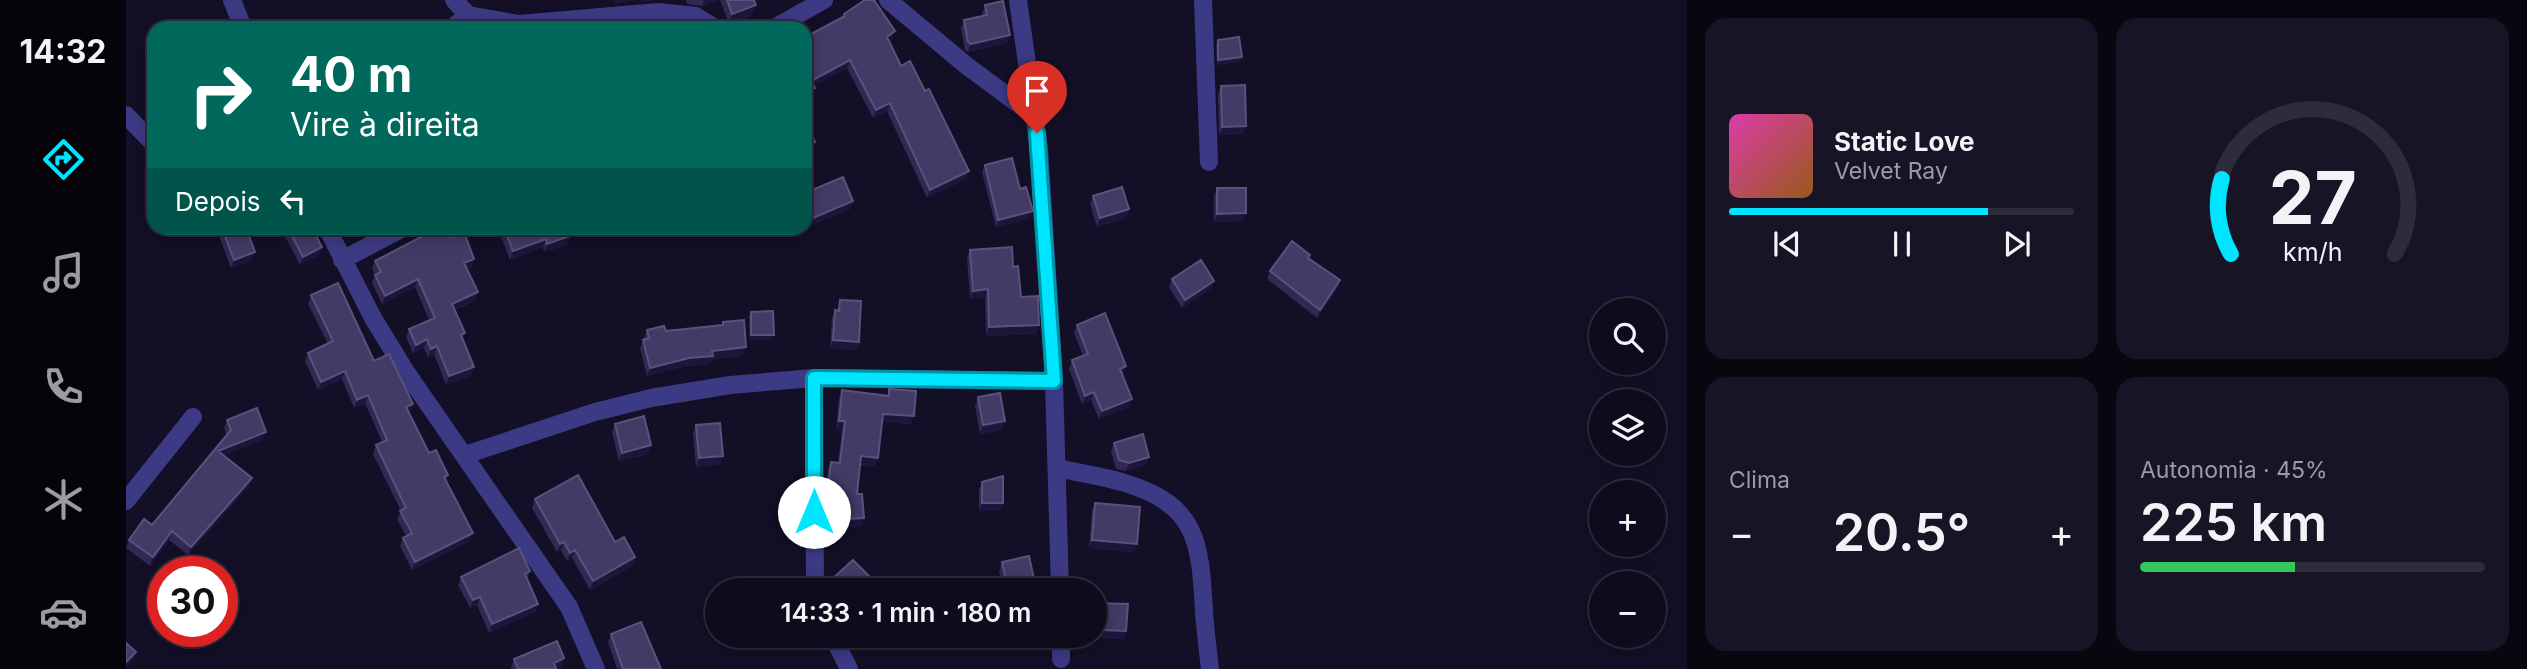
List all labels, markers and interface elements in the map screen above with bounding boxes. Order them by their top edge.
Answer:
text: 14:32 [20,32,106,71]
text: 40 m [290,45,413,104]
icon: right [175,49,266,140]
pin [1007,61,1067,133]
icon: arrive [1018,72,1056,110]
text: Vire à direita [290,105,480,144]
text: Static Love [1834,126,1975,157]
icon: directions [39,135,88,184]
text: 27 [2268,154,2357,243]
text: Velvet Ray [1834,157,1948,185]
icon: left [274,182,312,220]
text: Depois [175,186,260,217]
icon: previous [1768,225,1806,263]
icon: pause [1883,225,1921,263]
icon: next [1998,225,2036,263]
text: km/h [2283,237,2342,267]
icon: music [39,248,88,297]
map controls [1589,298,1666,648]
button: search [1589,298,1666,375]
icon: phone [39,362,88,411]
button: layers [1589,389,1666,466]
text: Autonomia · 45% [2140,456,2328,484]
text: Clima [1729,466,1790,494]
icon: climate [39,475,88,524]
position arrow [777,475,851,549]
button: + [1589,480,1666,557]
text: 225 km [2140,491,2327,554]
text: 20.5° [1833,501,1970,564]
text: − [1729,510,1754,556]
text: + [2049,510,2074,556]
speed limit sign: 30 [147,556,238,647]
button: − [1589,571,1666,648]
icon: car [39,588,88,637]
text: 14:33 · 1 min · 180 m [781,597,1031,628]

